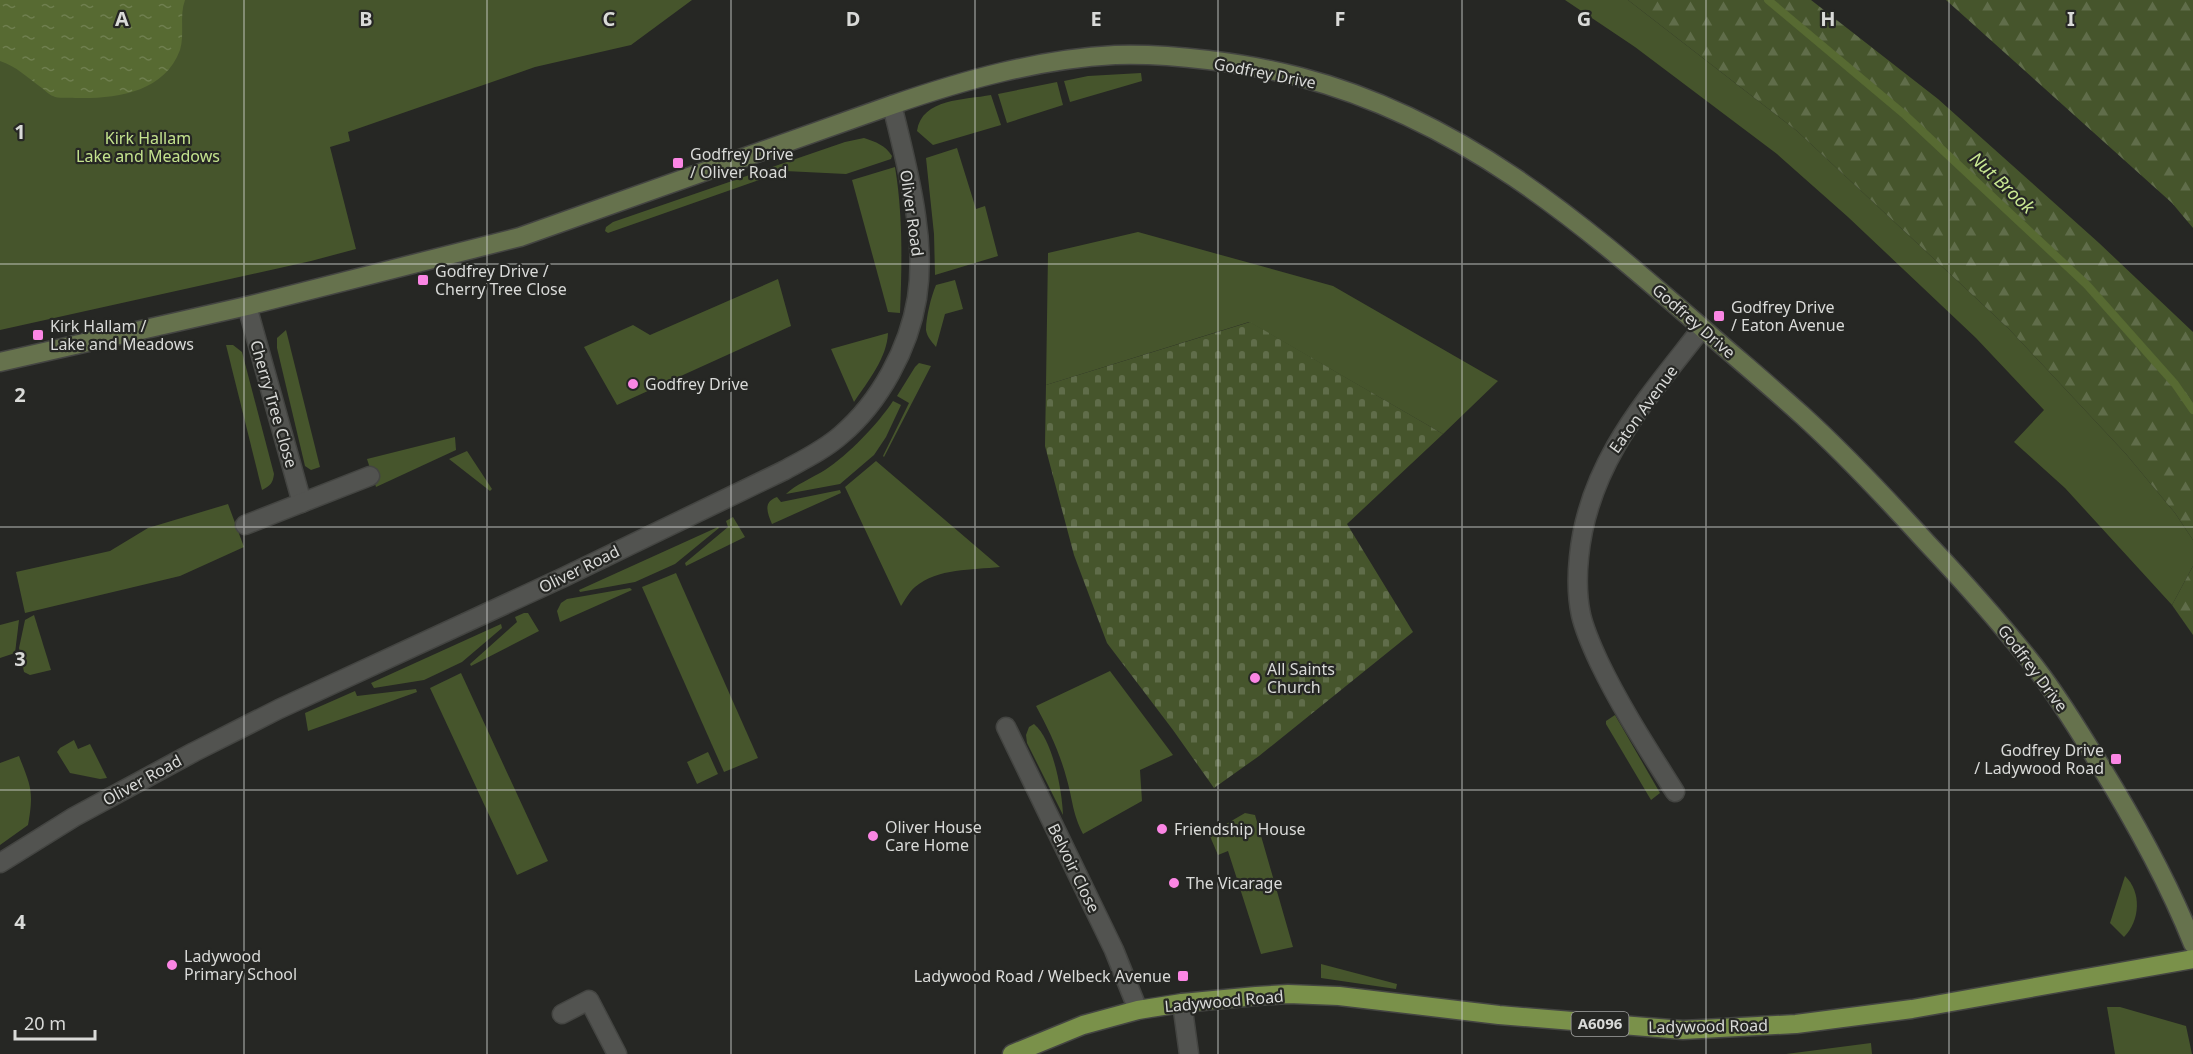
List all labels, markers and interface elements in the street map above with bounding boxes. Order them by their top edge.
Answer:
text: A [115,5,129,32]
text: B [359,5,373,32]
text: C [603,5,616,32]
text: D [846,5,860,32]
text: E [1090,5,1102,32]
text: F [1335,5,1345,32]
text: G [1577,5,1591,32]
text: H [1820,5,1836,32]
text: I [2067,5,2075,32]
street label: Godfrey Drive [1212,52,1318,94]
text: 1 [14,118,26,145]
park label: Kirk Hallam Lake and Meadows [76,127,220,167]
place label: Godfrey Drive / Oliver Road [690,143,794,183]
water label: Nut Brook [1965,146,2041,219]
marker: Godfrey Drive / Oliver Road [671,156,685,170]
street label: Oliver Road [895,168,929,258]
place label: Godfrey Drive / Cherry Tree Close [435,260,567,300]
marker: Godfrey Drive / Cherry Tree Close [416,273,430,287]
street label: Godfrey Drive [1648,279,1740,363]
place label: Godfrey Drive / Eaton Avenue [1731,296,1845,336]
marker: Godfrey Drive / Eaton Avenue [1712,309,1726,323]
place label: Kirk Hallam / Lake and Meadows [50,315,194,355]
marker: Kirk Hallam / Lake and Meadows [31,328,45,342]
street label: Cherry Tree Close [245,338,303,470]
street label: Eaton Avenue [1604,361,1682,457]
place label: Godfrey Drive [645,373,749,395]
marker: Godfrey Drive [626,377,640,391]
text: 2 [14,381,26,408]
street label: Oliver Road [535,540,623,598]
street label: Godfrey Drive [1993,620,2073,716]
text: 3 [14,645,26,672]
place label: All Saints Church [1267,658,1335,698]
marker: All Saints Church [1248,671,1262,685]
place label: Godfrey Drive / Ladywood Road [1974,739,2104,779]
street label: Oliver Road [99,749,185,811]
marker: Godfrey Drive / Ladywood Road [2109,752,2123,766]
place label: Oliver House Care Home [885,816,982,856]
place label: Friendship House [1174,818,1306,840]
street label: Belvoir Close [1043,820,1105,916]
marker: Friendship House [1155,822,1169,836]
marker: Oliver House Care Home [866,829,880,843]
place label: The Vicarage [1186,872,1282,894]
marker: The Vicarage [1167,876,1181,890]
text: 4 [14,908,26,935]
place label: Ladywood Primary School [184,945,297,985]
marker: Ladywood Primary School [165,958,179,972]
place label: Ladywood Road / Welbeck Avenue [914,965,1171,987]
marker: Ladywood Road / Welbeck Avenue [1176,969,1190,983]
street label: Ladywood Road [1163,985,1285,1017]
scale bar [15,1003,94,1041]
text: 20 m [24,1011,66,1035]
road number: A6096 [1572,1012,1628,1036]
street label: Ladywood Road [1648,1014,1768,1038]

